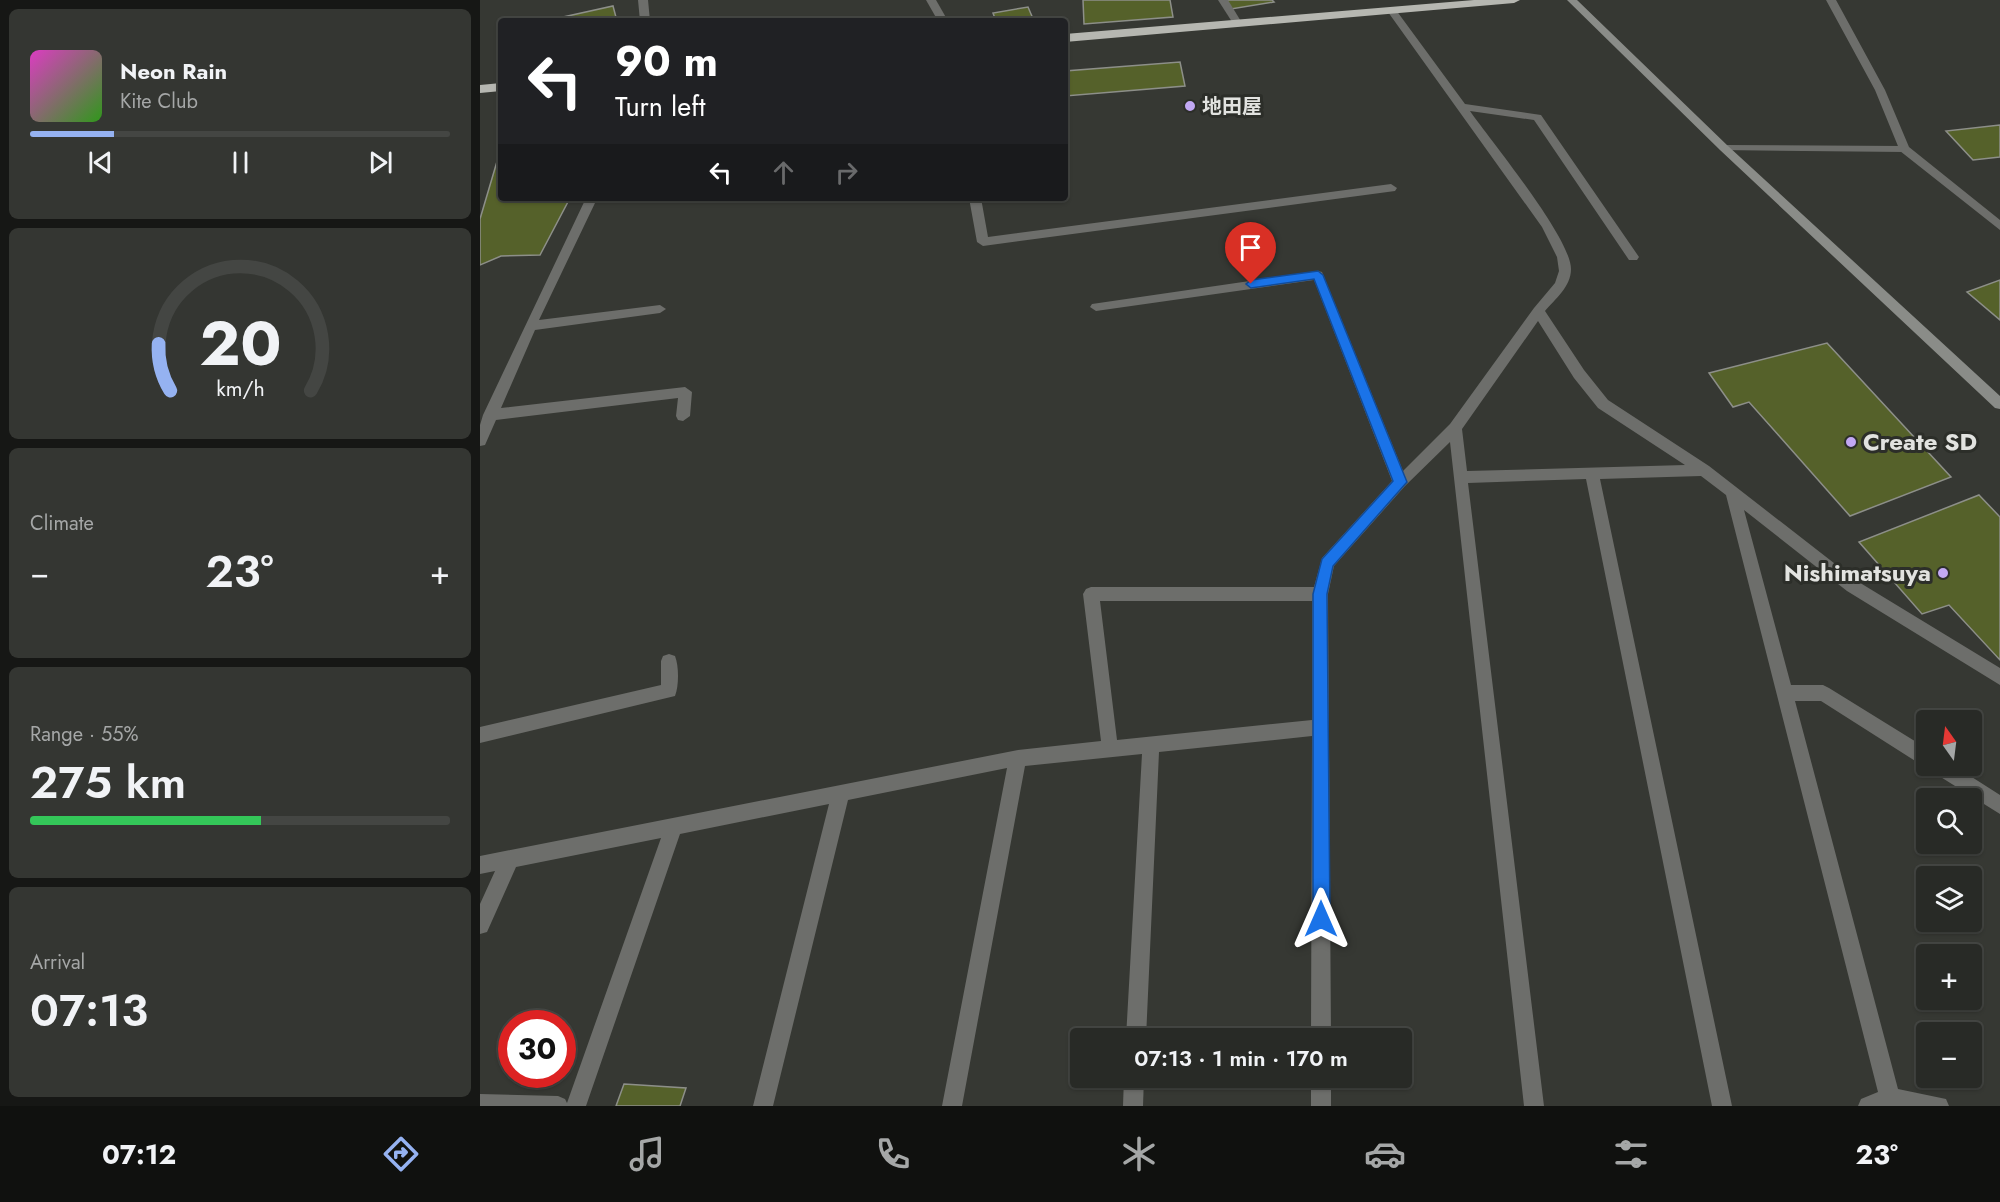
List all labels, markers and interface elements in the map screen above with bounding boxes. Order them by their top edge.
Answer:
text: 90 m [615,31,718,92]
icon: left [516,42,594,120]
text: Neon Rain [120,55,227,87]
text: Kite Club [120,87,198,116]
text: Turn left [615,87,705,126]
place label: 地田屋 [1202,92,1262,121]
marker: 地田屋 [1183,99,1197,113]
icon: previous [84,146,117,179]
icon: pause [224,146,257,179]
icon: next [364,146,397,179]
icon: left [704,156,737,189]
icon: ahead [767,156,800,189]
icon: right [830,156,863,189]
pin [1225,222,1276,284]
icon: arrive [1234,231,1267,264]
text: 20 [199,298,281,388]
text: km/h [216,373,264,404]
place label: Create SD [1863,424,1977,459]
marker: Create SD [1844,435,1858,449]
text: Climate [30,509,94,538]
text: 23° [205,539,274,604]
text: − [30,549,49,596]
text: + [430,549,450,596]
place label: Nishimatsuya [1784,555,1931,590]
marker: Nishimatsuya [1936,566,1950,580]
north arrow [1916,710,1982,776]
map controls [1916,710,1982,1088]
text: Range · 55% [30,720,139,749]
text: 275 km [30,750,186,815]
button: search [1916,788,1982,854]
button: layers [1916,866,1982,932]
position arrow [1289,887,1353,951]
button: + [1916,944,1982,1010]
text: Arrival [30,948,85,977]
text: 07:13 [30,978,148,1043]
speed limit sign: 30 [498,1010,576,1088]
button: − [1916,1022,1982,1088]
text: 07:13 · 1 min · 170 m [1134,1042,1348,1074]
icon: directions [380,1133,422,1175]
icon: music [626,1133,668,1175]
icon: phone [872,1133,914,1175]
icon: climate [1118,1133,1160,1175]
icon: car [1364,1133,1406,1175]
icon: filters [1610,1133,1652,1175]
text: 07:12 [102,1135,176,1174]
text: 23° [1855,1135,1898,1174]

